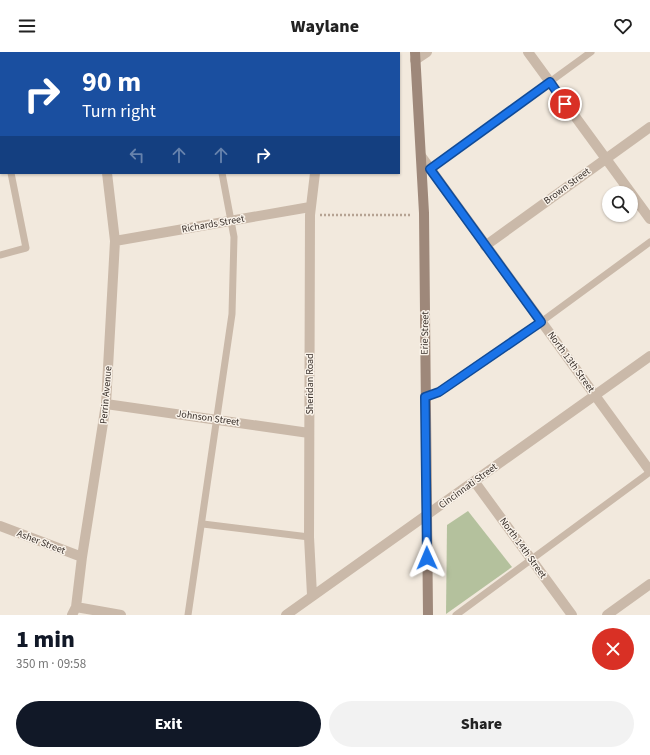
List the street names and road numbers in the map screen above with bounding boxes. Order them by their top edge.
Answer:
street label: Brown Street [541,164,594,208]
street label: Richards Street [181,211,246,236]
street label: Erie Street [418,311,432,355]
street label: North 13th Street [544,329,598,396]
street label: Sheridan Road [303,353,317,415]
street label: Perrin Avenue [96,365,116,425]
street label: Johnson Street [176,407,241,429]
street label: Cincinnati Street [436,460,501,512]
street label: North 14th Street [496,515,550,582]
street label: Asher Street [15,526,68,558]

